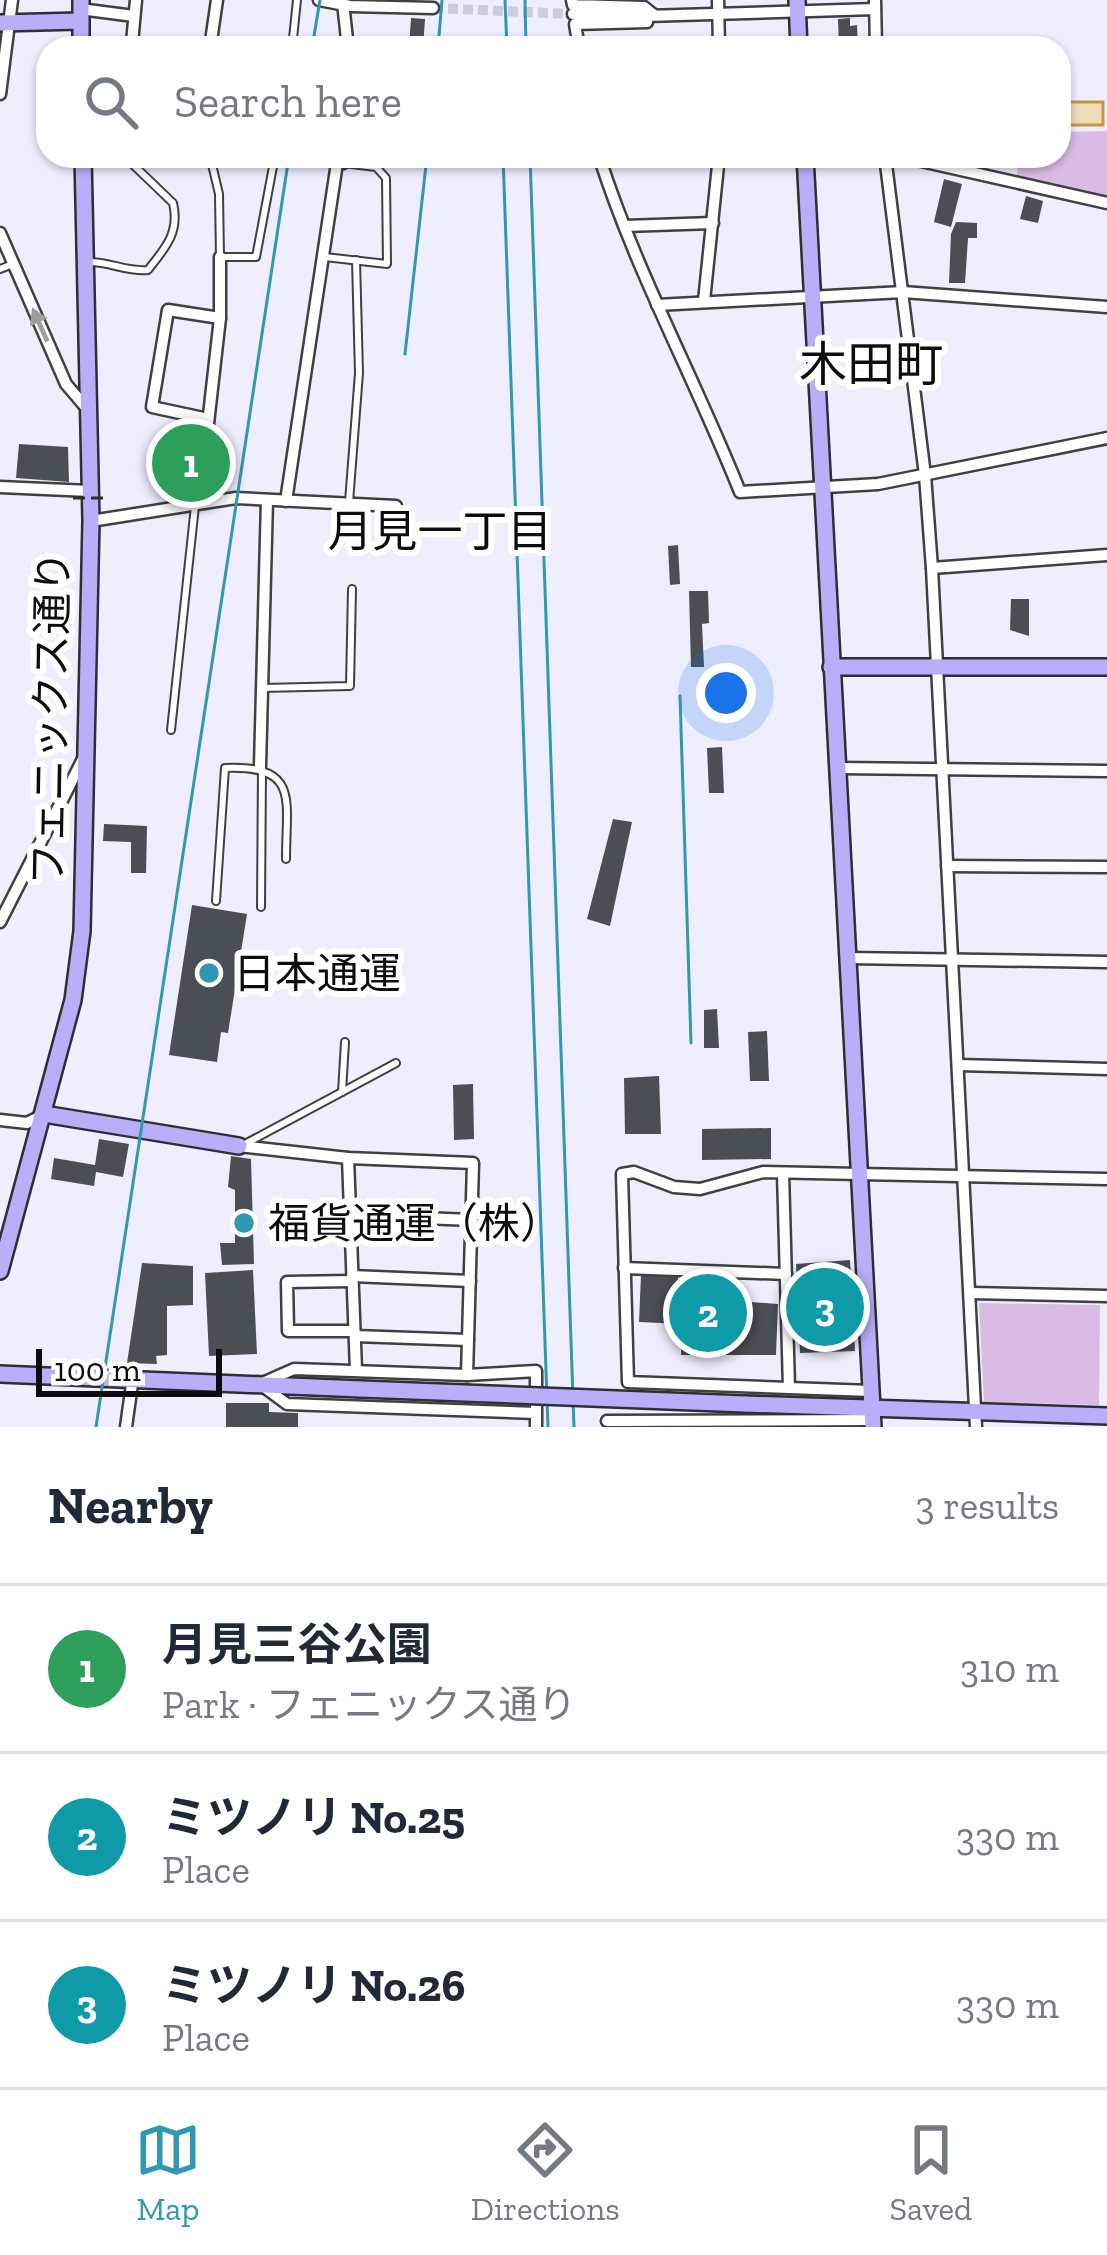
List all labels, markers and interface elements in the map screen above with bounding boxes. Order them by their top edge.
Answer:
search box [36,36,1071,168]
icon: search [78,69,144,135]
text: Search here [174,75,402,129]
one-way arrow [29,307,49,342]
district label: 木田町 [799,336,943,393]
pin: 1 [152,418,230,508]
district label: 月見一丁目 [327,505,553,559]
street label: フェニックス通り [22,550,79,886]
your location [696,663,756,723]
place label: 日本通運 [233,948,401,999]
marker: 日本通運 [196,960,222,986]
place label: 福貨通運（株） [268,1198,562,1249]
marker: 福貨通運（株） [231,1210,257,1236]
pin: 3 [786,1262,864,1352]
pin: 2 [669,1268,747,1358]
scale bar [36,1343,222,1396]
text: 100 m [54,1350,141,1389]
text: Nearby [48,1475,213,1536]
text: 3 results [915,1482,1059,1529]
text: 月見三谷公園 [162,1618,432,1672]
text: 1 [79,1645,95,1692]
text: 310 m [960,1645,1059,1692]
text: Park · フェニックス通り [162,1681,577,1728]
text: ミツノリ No.25 [162,1791,465,1845]
text: 2 [77,1813,97,1860]
text: 330 m [956,1813,1059,1860]
text: Place [162,1846,250,1893]
text: ミツノリ No.26 [162,1959,466,2013]
text: 3 [77,1981,97,2028]
text: 330 m [956,1981,1059,2028]
text: Place [162,2014,250,2061]
tab: Map [135,2117,201,2228]
tab: Directions [471,2117,620,2228]
tab: Saved [889,2117,972,2228]

